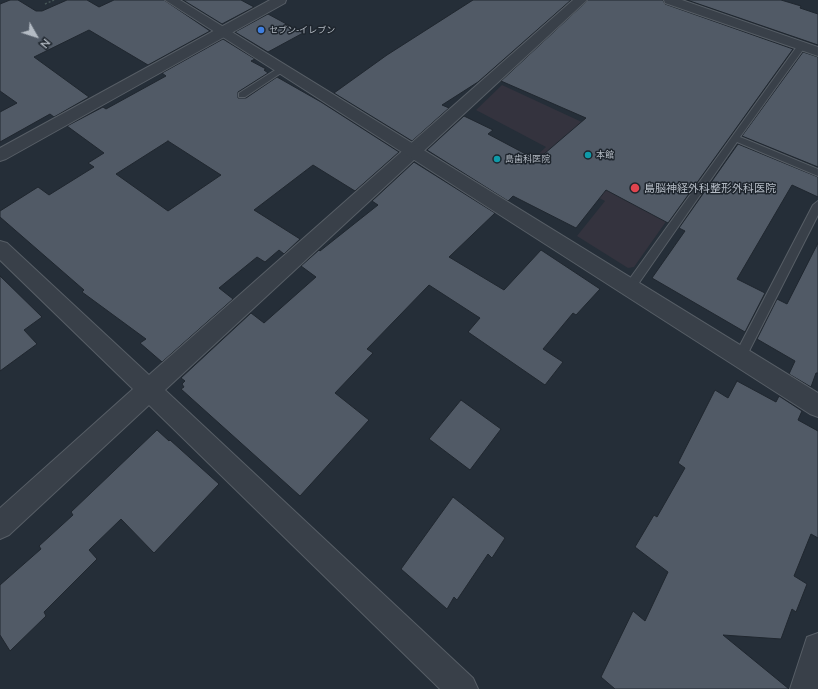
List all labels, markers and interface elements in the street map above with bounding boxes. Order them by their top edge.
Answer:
north arrow [16,16,56,56]
marker: セブン-イレブン [256,25,266,35]
place label: セブン-イレブン [269,25,335,35]
text: N [38,36,53,51]
marker: 本館 [583,150,593,160]
place label: 本館 [596,150,614,160]
marker: 島歯科医院 [492,154,502,164]
place label: 島歯科医院 [505,154,550,164]
place label: 島脳神経外科整形外科医院 [644,181,776,195]
marker: 島脳神経外科整形外科医院 [629,182,641,194]

